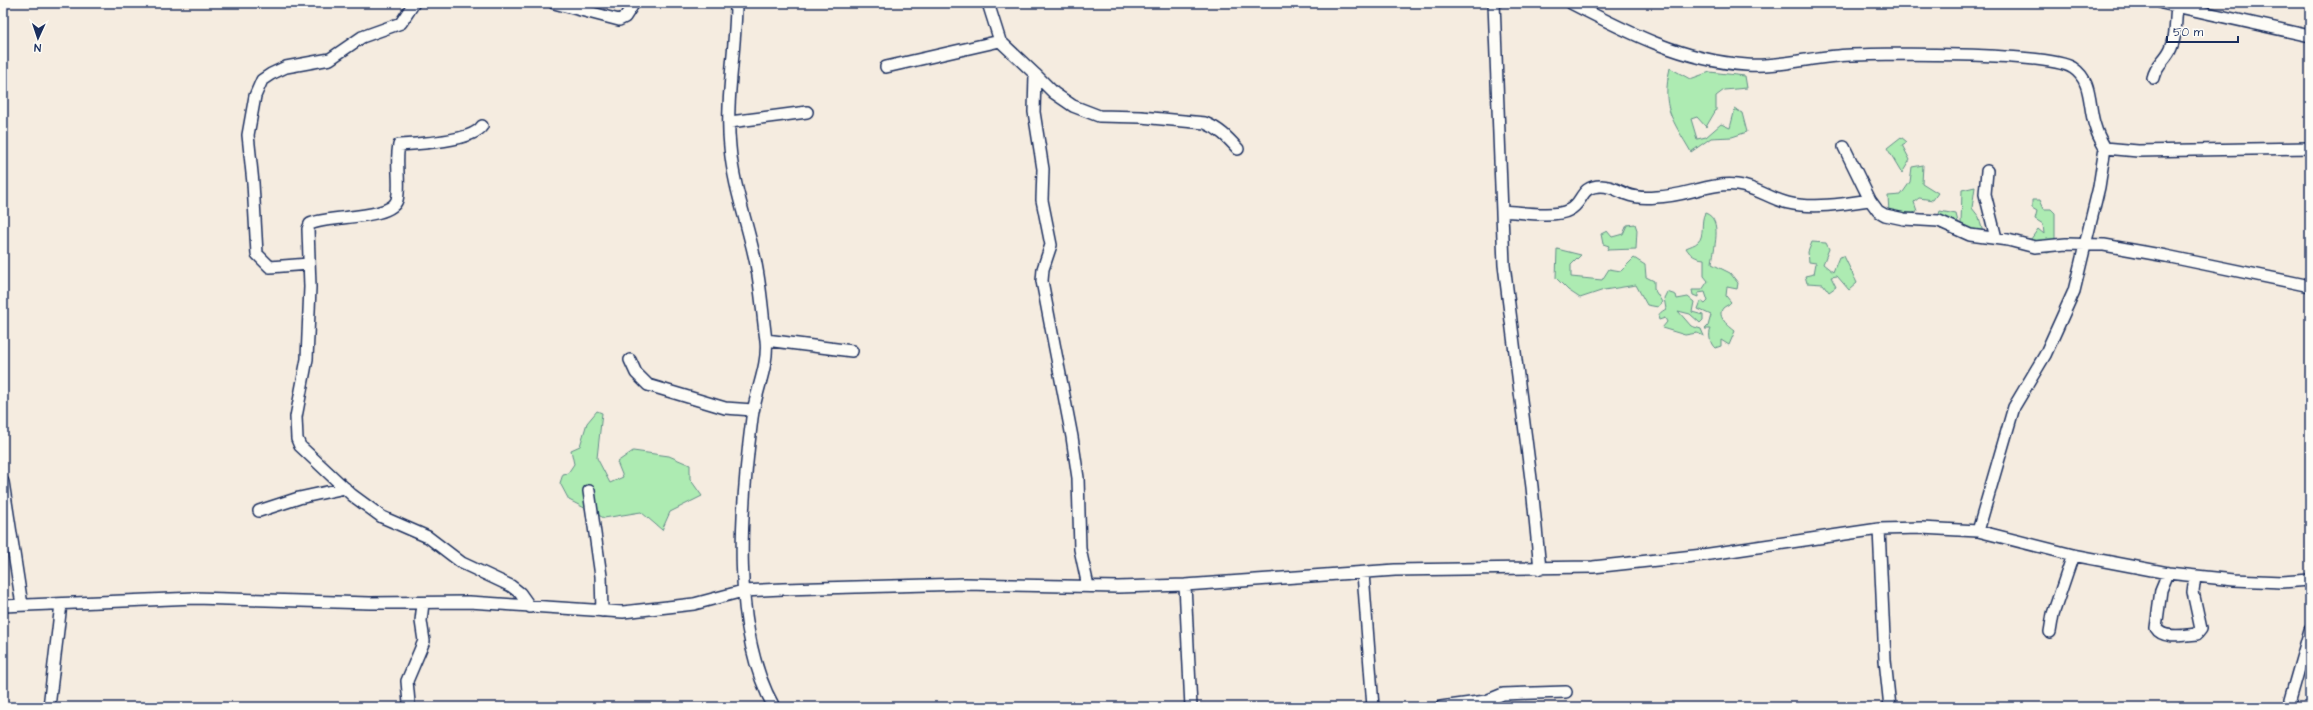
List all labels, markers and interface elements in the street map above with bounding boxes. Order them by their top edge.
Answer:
north arrow [18,18,58,58]
scale bar [2167,18,2238,44]
text: 50 m [2173,24,2204,41]
text: N [34,40,41,55]

